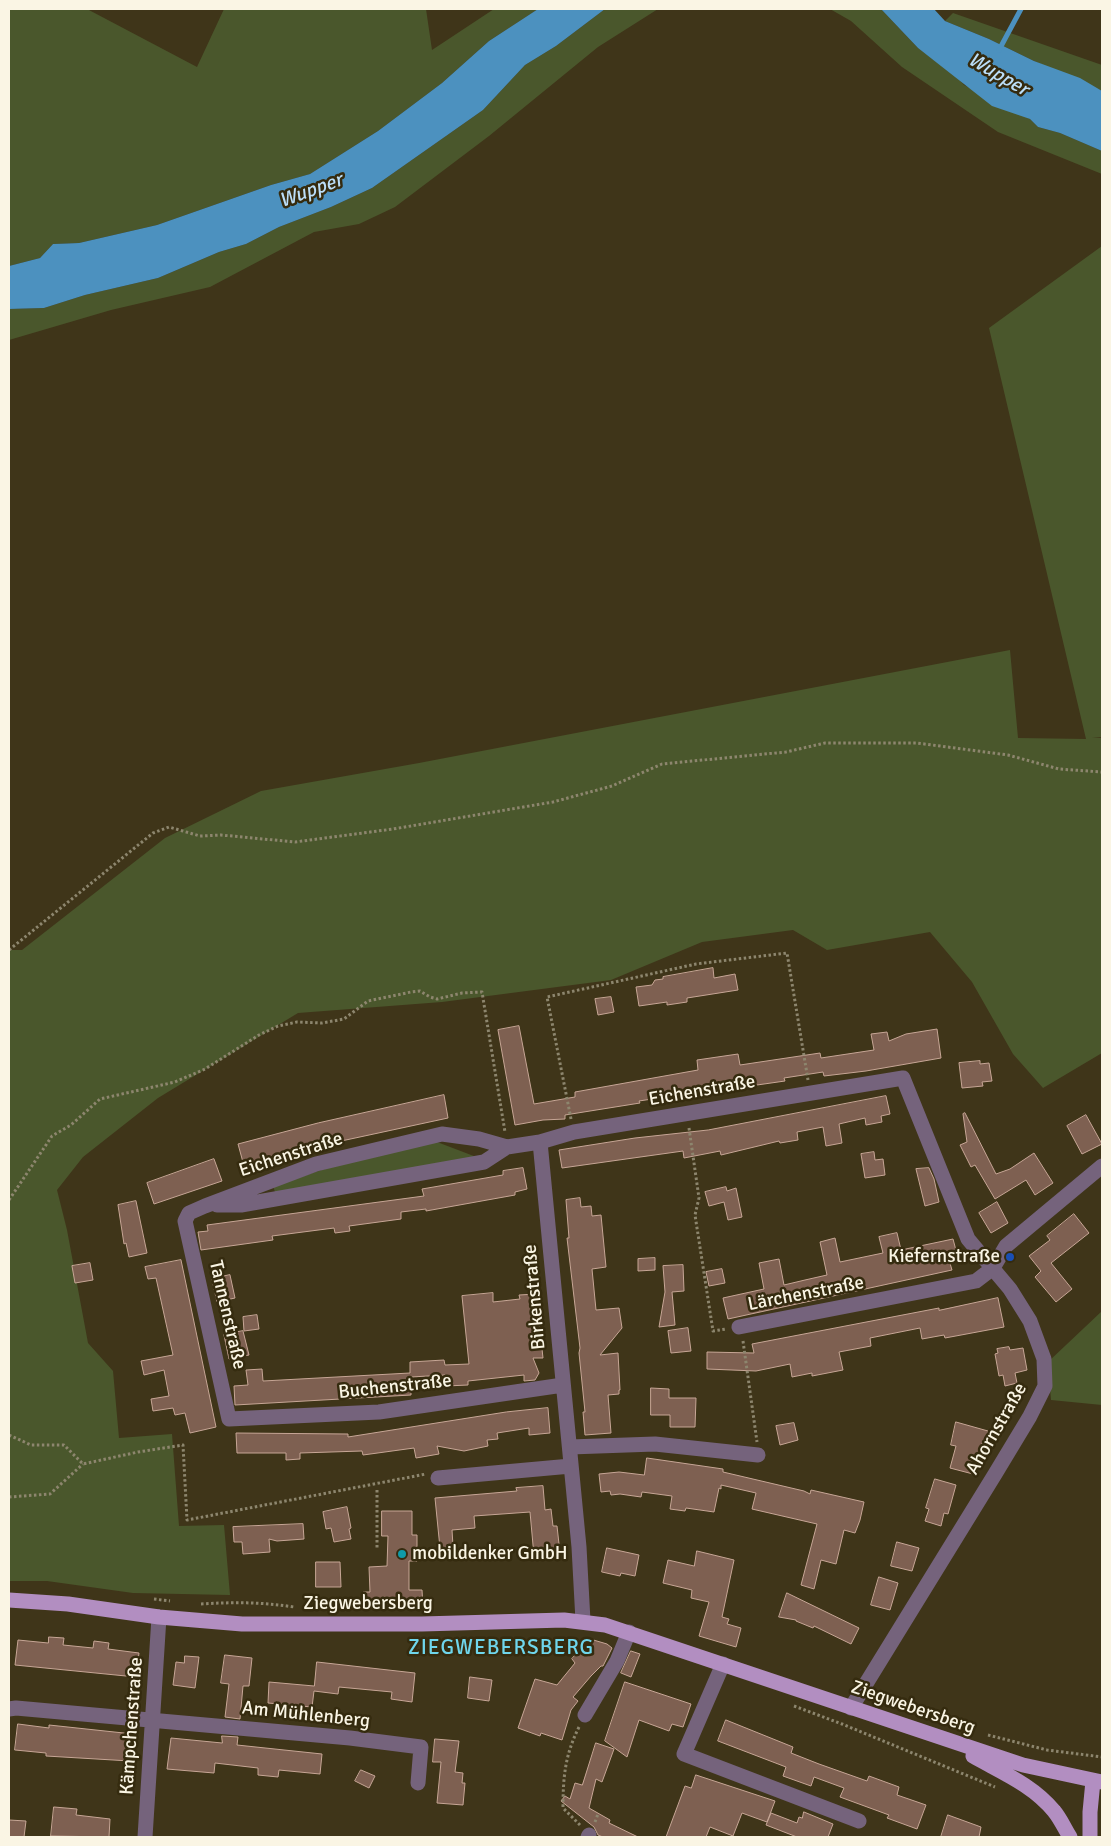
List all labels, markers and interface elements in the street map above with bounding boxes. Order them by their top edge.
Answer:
water label: Wupper [964,48,1032,102]
water label: Wupper [276,168,346,214]
street label: Eichenstraße [647,1070,757,1112]
street label: Eichenstraße [236,1127,346,1183]
street label: Birkenstraße [519,1243,551,1351]
place label: Kiefernstraße [888,1246,1000,1268]
marker: Kiefernstraße [1004,1251,1016,1263]
street label: Tannenstraße [203,1258,251,1372]
street label: Lärchenstraße [746,1272,866,1316]
street label: Buchenstraße [337,1370,453,1404]
street label: Ahornstraße [962,1379,1032,1479]
place label: mobildenker GmbH [412,1543,568,1565]
marker: mobildenker GmbH [396,1548,408,1560]
street label: Ziegwebersberg [303,1593,433,1615]
district label: ZIEGWEBERSBERG [406,1635,596,1661]
street label: Kämpchenstraße [116,1656,148,1796]
street label: Ziegwebersberg [848,1676,978,1740]
street label: Am Mühlenberg [241,1697,371,1733]

